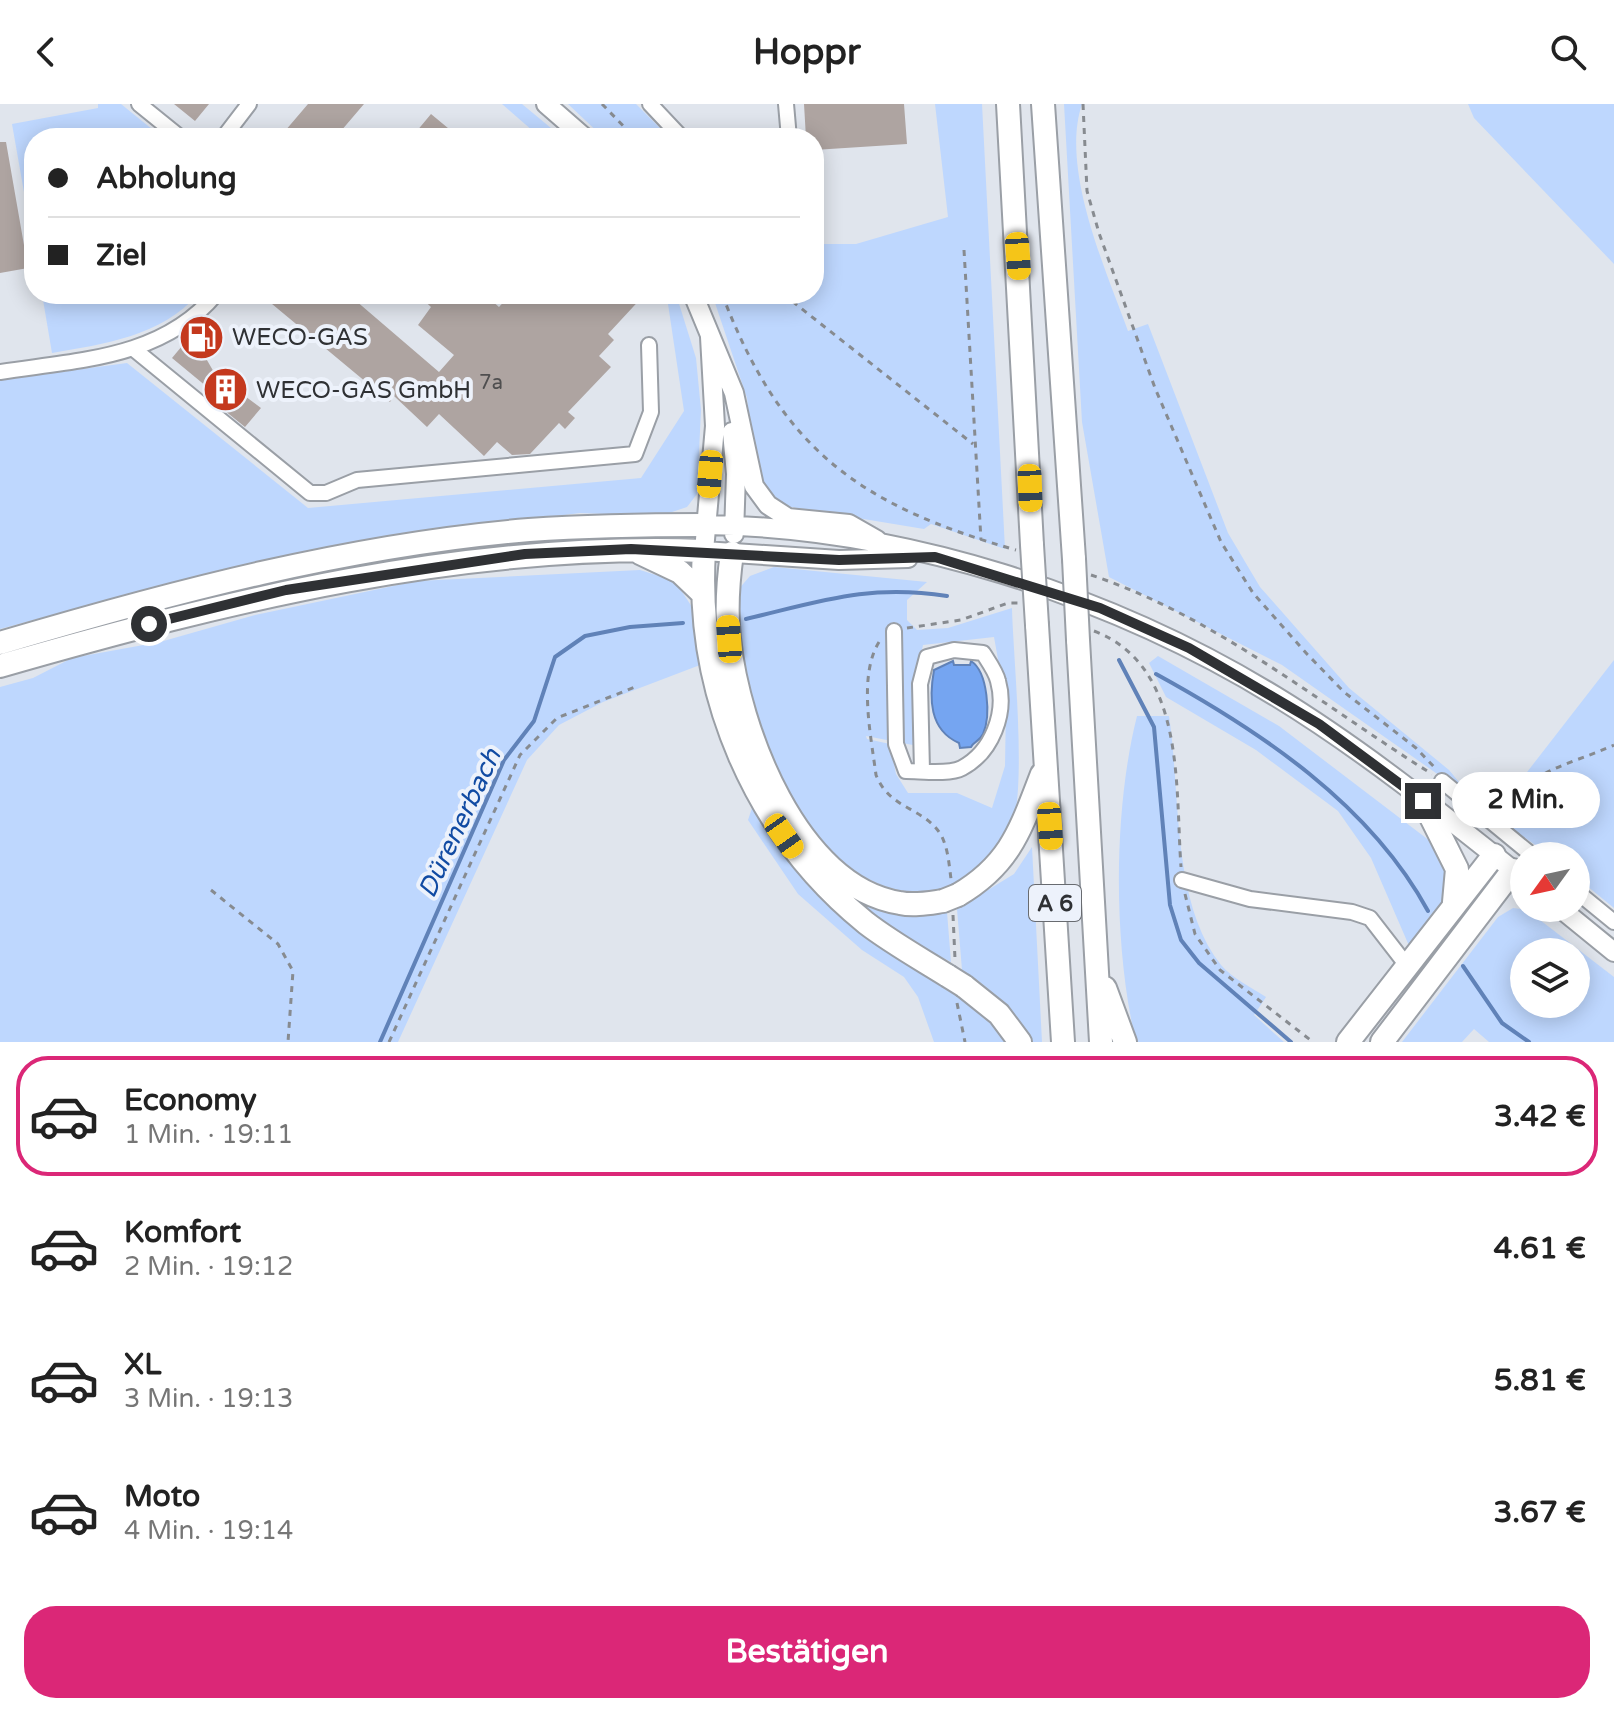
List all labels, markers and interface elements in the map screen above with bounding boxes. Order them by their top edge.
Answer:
icon: back [24,30,68,74]
icon: search [1546,30,1590,74]
text: Hoppr [753,31,861,74]
text: Abholung [96,160,237,197]
car [1004,231,1032,281]
text: Ziel [96,237,147,274]
fuel station icon: WECO-GAS [177,313,225,361]
place label: WECO-GAS [232,323,368,352]
building icon: WECO-GAS GmbH [201,366,249,414]
house number: 7a [479,371,503,395]
place label: WECO-GAS GmbH [256,376,471,405]
car [696,449,724,499]
car [1017,464,1043,512]
route start [131,606,167,642]
car [715,614,743,664]
water label: Dürenerbach [411,743,508,903]
callout: 2 Min. [1451,773,1599,829]
route end [1405,783,1441,819]
text: 2 Min. [1487,784,1565,815]
car [1036,801,1064,851]
car [760,809,808,863]
north arrow [1510,842,1590,922]
map controls [1510,842,1590,1018]
road number: A 6 [1029,885,1081,921]
button: layers [1510,938,1590,1018]
icon: car [28,1080,100,1152]
text: Economy [124,1082,257,1119]
text: 3.42 € [1494,1098,1586,1135]
text: 1 Min. · 19:11 [124,1119,293,1150]
icon: car [28,1212,100,1284]
text: Komfort [124,1214,241,1251]
text: 4.61 € [1493,1230,1586,1267]
text: 2 Min. · 19:12 [124,1251,293,1282]
icon: car [28,1344,100,1416]
text: XL [124,1346,161,1383]
text: 5.81 € [1494,1362,1586,1399]
text: 3 Min. · 19:13 [124,1383,293,1414]
icon: car [28,1476,100,1548]
text: Moto [124,1478,200,1515]
text: 3.67 € [1493,1494,1586,1531]
text: 4 Min. · 19:14 [124,1515,293,1546]
button: Bestätigen [24,1606,1590,1698]

